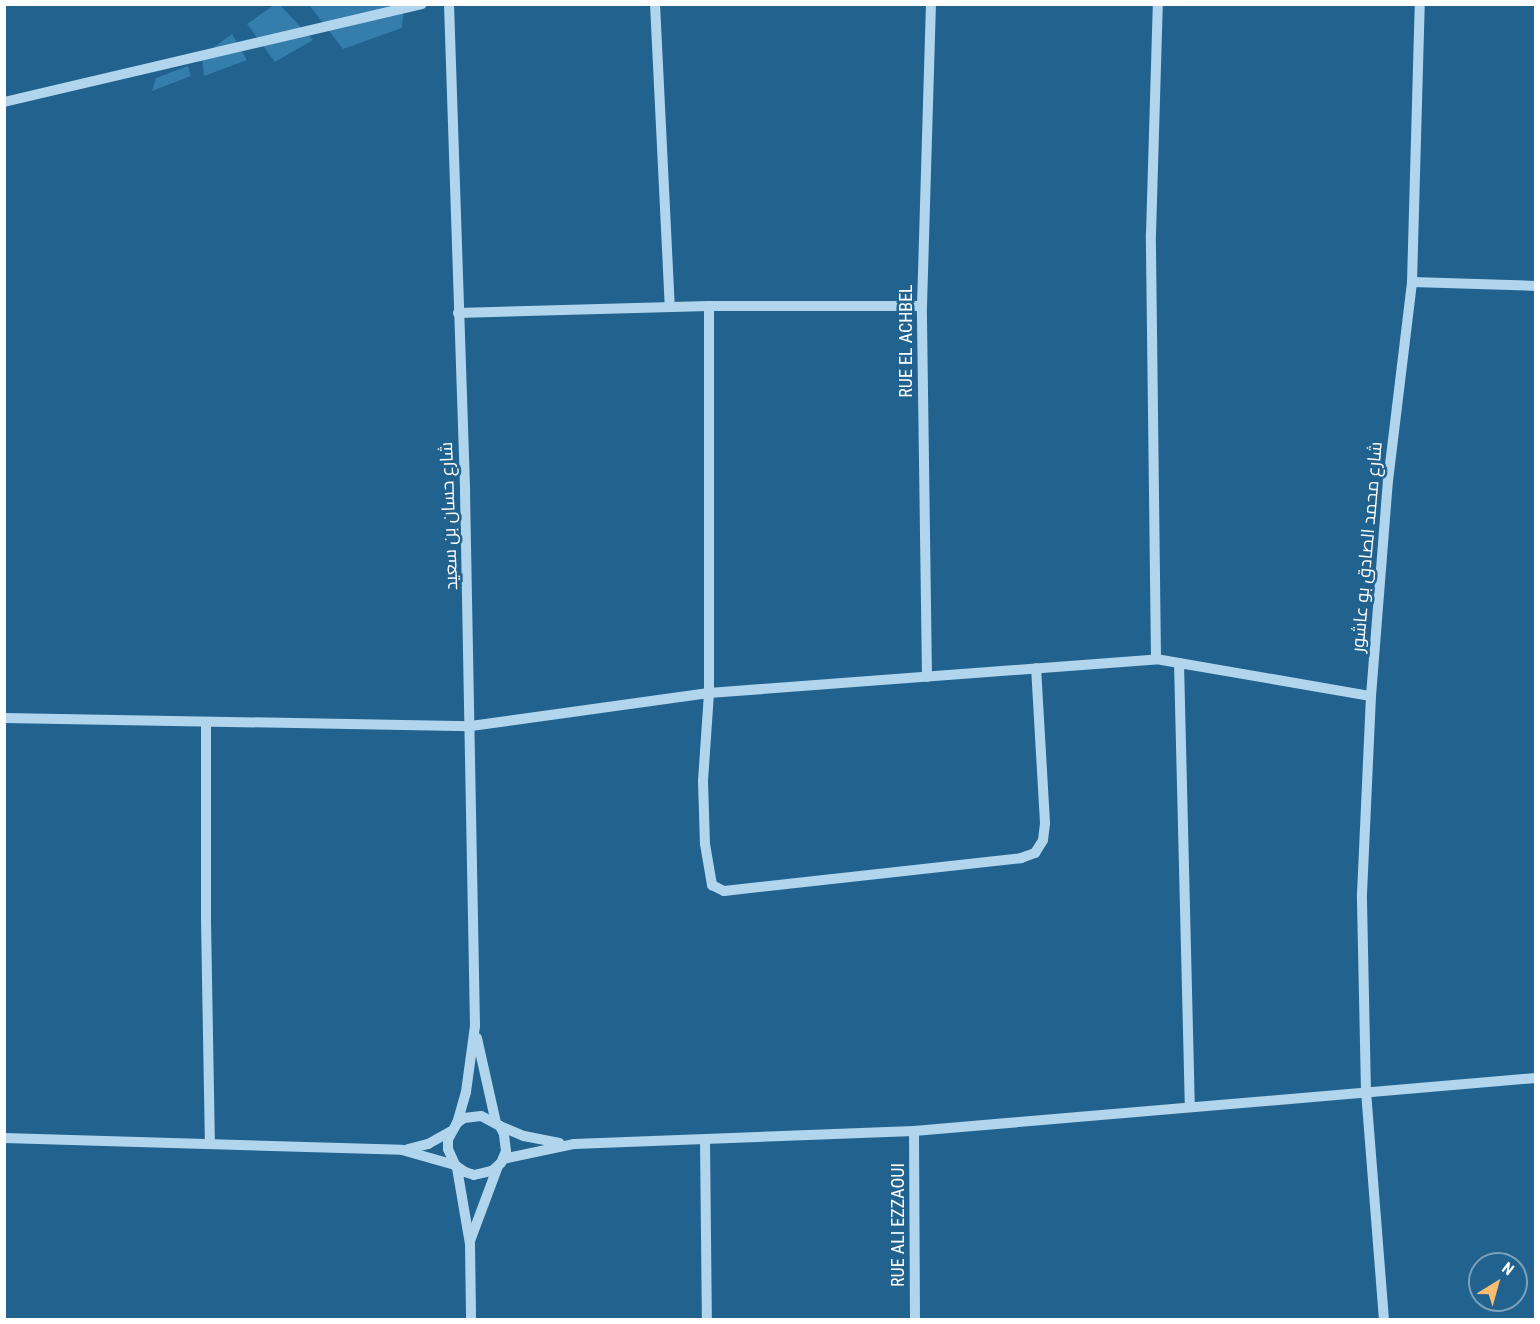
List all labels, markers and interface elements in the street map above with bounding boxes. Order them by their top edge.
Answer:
street label: RUE EL ACHBEL [895,284,917,398]
street label: شارع حسان بن سعيد [436,441,462,591]
street label: شارع محمد الصادق بو عاشور [1347,441,1387,653]
street label: RUE ALI EZZAOUI [887,1163,909,1287]
north arrow [1468,1252,1528,1312]
text: N [1498,1258,1518,1279]

